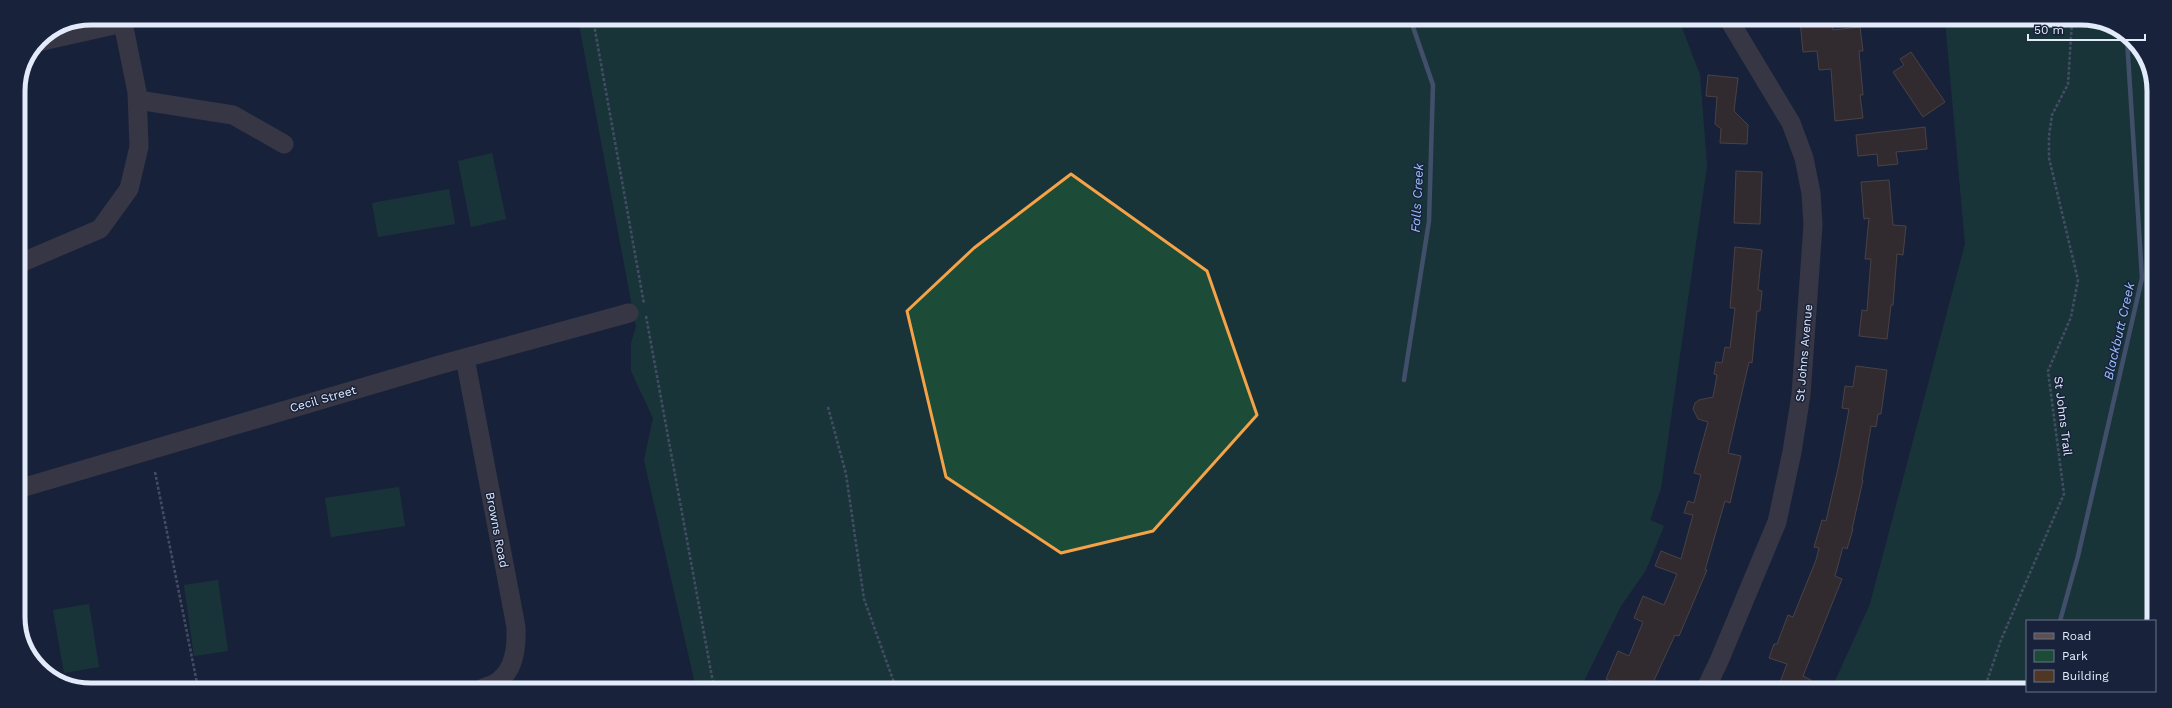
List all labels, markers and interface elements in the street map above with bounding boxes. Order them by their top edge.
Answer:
scale bar [2028,16,2145,42]
text: 50 m [2034,23,2064,37]
water label: Falls Creek [1408,162,1426,233]
water label: Blackbutt Creek [2101,280,2138,381]
street label: St Johns Avenue [1793,304,1815,402]
street label: St Johns Trail [2051,375,2075,457]
street label: Cecil Street [288,383,358,415]
street label: Browns Road [483,491,511,569]
legend [2026,620,2156,692]
text: Road [2062,629,2091,643]
text: Park [2062,649,2088,663]
text: Building [2062,669,2109,683]

